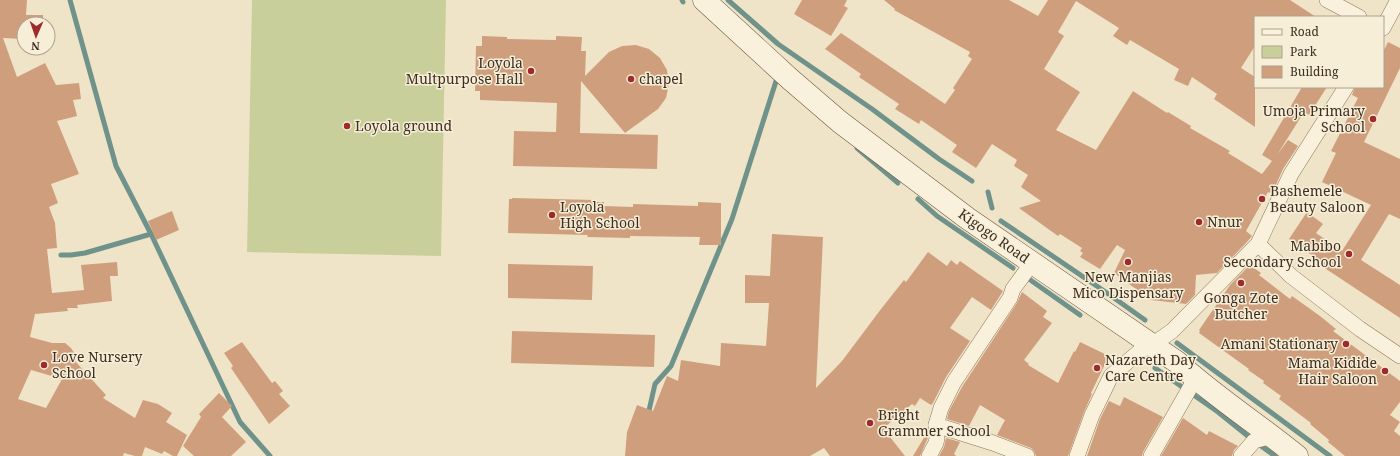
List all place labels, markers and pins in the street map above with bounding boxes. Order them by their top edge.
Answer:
place label: Loyola Multpurpose Hall [406,53,524,88]
marker: Loyola Multpurpose Hall [526,66,536,76]
place label: chapel [639,69,684,88]
marker: chapel [626,74,636,84]
place label: Umoja Primary School [1263,101,1366,136]
marker: Umoja Primary School [1368,114,1378,124]
place label: Loyola ground [355,116,452,135]
marker: Loyola ground [342,121,352,131]
place label: Bashemele Beauty Saloon [1270,181,1365,216]
marker: Bashemele Beauty Saloon [1257,194,1267,204]
place label: Loyola High School [560,197,640,232]
marker: Loyola High School [547,210,557,220]
place label: Nnur [1207,212,1243,231]
marker: Nnur [1194,217,1204,227]
place label: Mabibo Secondary School [1223,236,1342,271]
marker: Mabibo Secondary School [1344,249,1354,259]
marker: New Manjias Mico Dispensary [1123,257,1133,267]
place label: New Manjias Mico Dispensary [1072,267,1184,302]
marker: Gonga Zote Butcher [1236,278,1246,288]
place label: Gonga Zote Butcher [1204,288,1278,323]
place label: Amani Stationary [1221,334,1338,353]
marker: Amani Stationary [1341,339,1351,349]
place label: Love Nursery School [52,347,143,382]
place label: Nazareth Day Care Centre [1105,350,1196,385]
place label: Mama Kidide Hair Saloon [1288,353,1377,388]
marker: Love Nursery School [39,360,49,370]
marker: Nazareth Day Care Centre [1092,363,1102,373]
marker: Mama Kidide Hair Saloon [1380,366,1390,376]
place label: Bright Grammer School [878,405,991,440]
marker: Bright Grammer School [865,418,875,428]

